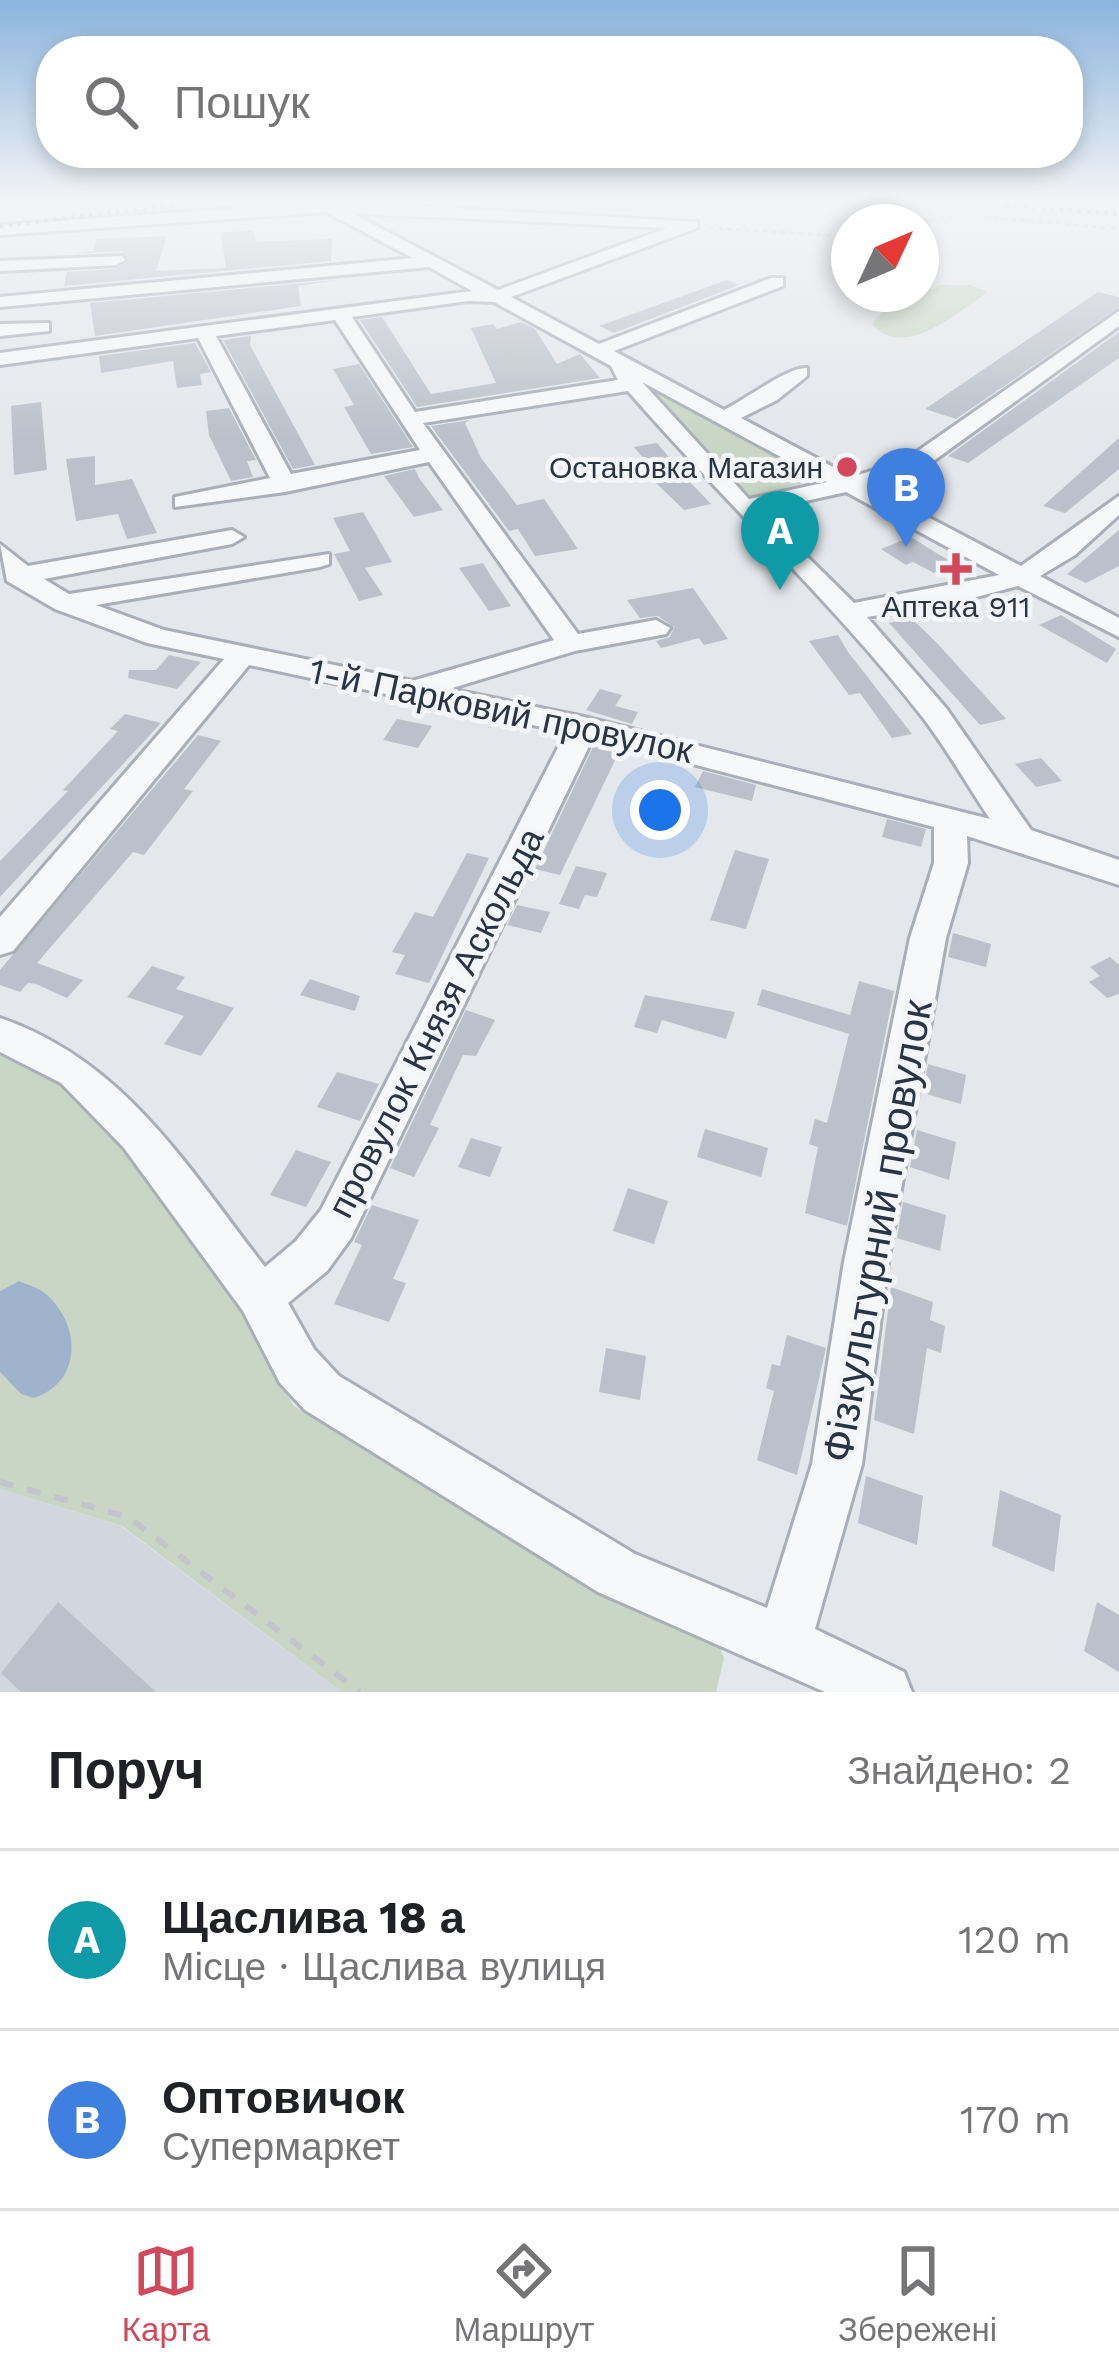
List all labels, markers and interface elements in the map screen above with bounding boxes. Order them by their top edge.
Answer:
search box [36,36,1083,168]
icon: search [78,69,144,135]
text: Пошук [174,76,310,129]
north arrow [831,204,939,312]
pin: B [867,448,945,547]
place label: Остановка Магазин [549,450,823,485]
marker: Остановка Магазин [834,454,860,480]
pin: A [741,491,819,590]
marker: Аптека 911 [943,556,969,582]
place label: Аптека 911 [882,589,1030,624]
street label: 1-й Парковий провулок [306,650,697,772]
your location [630,780,690,840]
street label: провулок Князя Аскольда [319,820,553,1225]
street label: Фізкультурний провулок [812,996,942,1466]
text: Поруч [48,1741,204,1800]
text: Знайдено: 2 [847,1748,1071,1793]
text: Щаслива 18 а [162,1891,465,1944]
text: A [74,1917,100,1962]
text: 120 m [958,1917,1071,1962]
text: Місце · Щаслива вулиця [162,1944,606,1989]
text: Оптовичок [162,2071,405,2124]
text: B [74,2097,100,2142]
text: 170 m [960,2097,1071,2142]
text: Супермаркет [162,2124,400,2169]
tab: Карта [122,2238,210,2349]
tab: Маршрут [454,2238,594,2349]
tab: Збережені [838,2238,997,2349]

